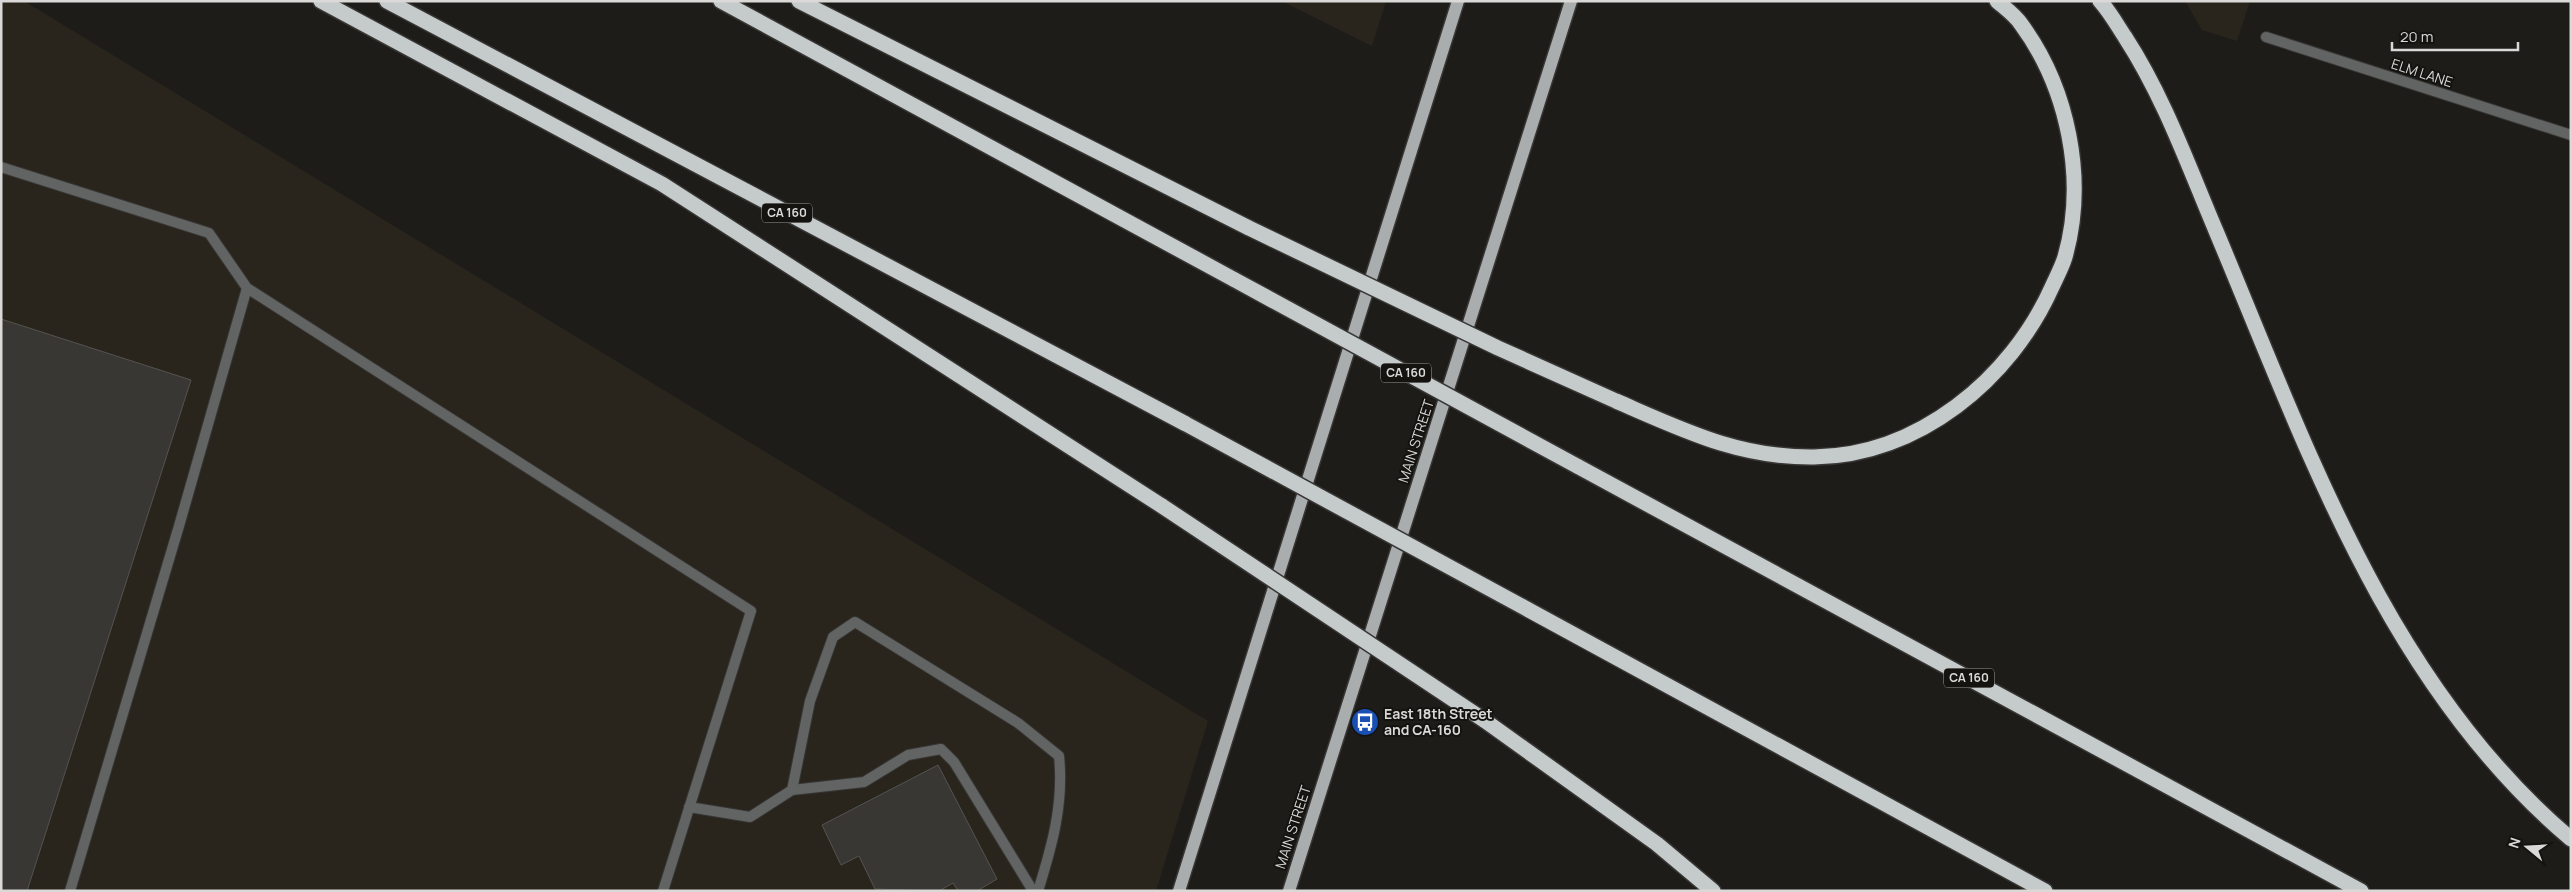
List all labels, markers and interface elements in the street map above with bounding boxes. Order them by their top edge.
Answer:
scale bar [2392,20,2518,52]
text: 20 m [2400,26,2433,47]
street label: ELM LANE [2389,54,2455,91]
road number: CA 160 [762,204,812,222]
road number: CA 160 [1381,363,1431,382]
street label: MAIN STREET [1393,396,1438,485]
road number: CA 160 [1944,668,1994,688]
place label: East 18th Street and CA-160 [1384,704,1493,739]
bus stop icon: East 18th Street and CA-160 [1350,707,1380,737]
street label: MAIN STREET [1270,782,1315,871]
north arrow [2502,822,2552,872]
text: N [2504,835,2525,851]

